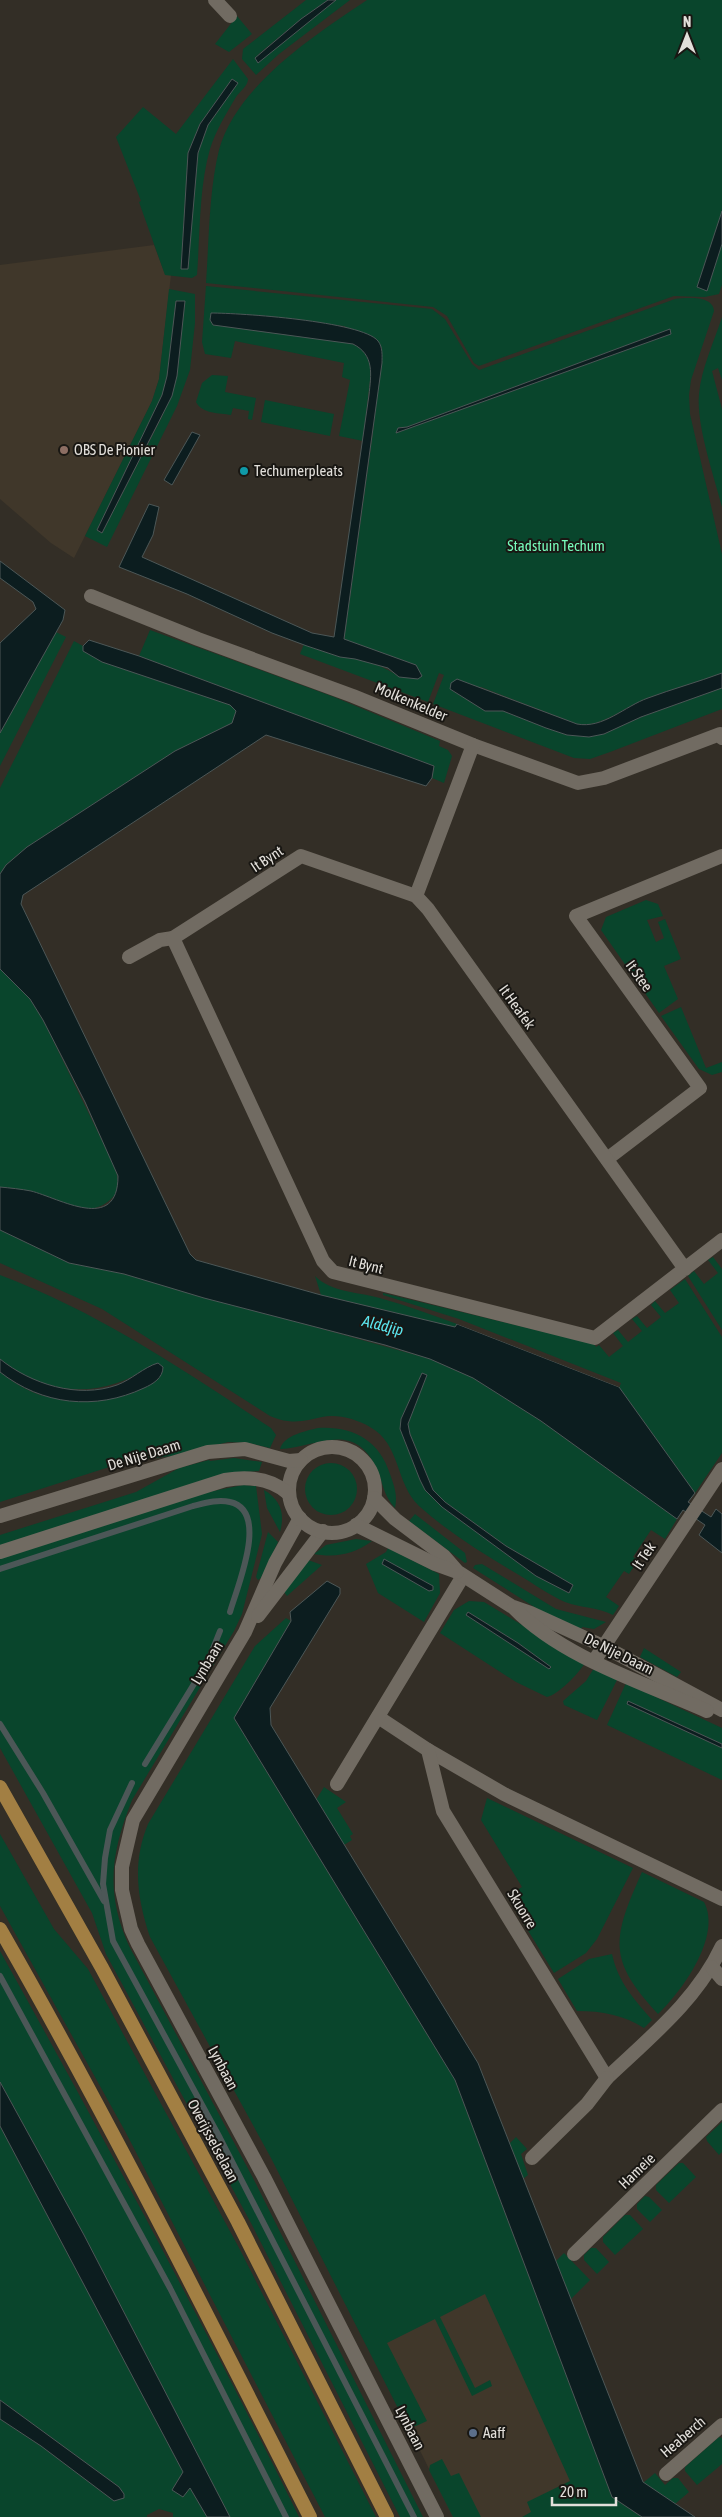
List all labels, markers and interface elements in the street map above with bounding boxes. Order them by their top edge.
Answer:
north arrow [662,10,712,60]
text: N [683,14,691,30]
place label: OBS De Pionier [74,441,156,458]
marker: OBS De Pionier [58,444,70,456]
place label: Techumerpleats [254,462,343,479]
marker: Techumerpleats [238,465,250,477]
park label: Stadstuin Techum [507,537,605,554]
street label: Molkenkelder [373,679,450,725]
street label: It Bynt [247,842,286,875]
street label: It Stee [622,957,656,995]
street label: It Heafek [496,981,539,1032]
street label: It Bynt [347,1252,385,1277]
water label: Alddjip [359,1311,406,1340]
street label: De Nije Daam [105,1435,182,1474]
street label: It Tek [628,1538,659,1573]
street label: De Nije Daam [582,1629,657,1678]
street label: Lynbaan [187,1638,226,1687]
street label: Skuorre [504,1886,541,1932]
street label: Lynbaan [205,2043,242,2093]
street label: Overijsselselaan [184,2096,242,2185]
street label: Hameie [615,2149,658,2192]
street label: Lynbaan [392,2403,429,2453]
street label: Heaberch [657,2413,709,2461]
place label: Aaff [483,2424,505,2441]
marker: Aaff [467,2427,479,2439]
scale bar [552,2474,616,2506]
text: 20 m [560,2483,587,2500]

